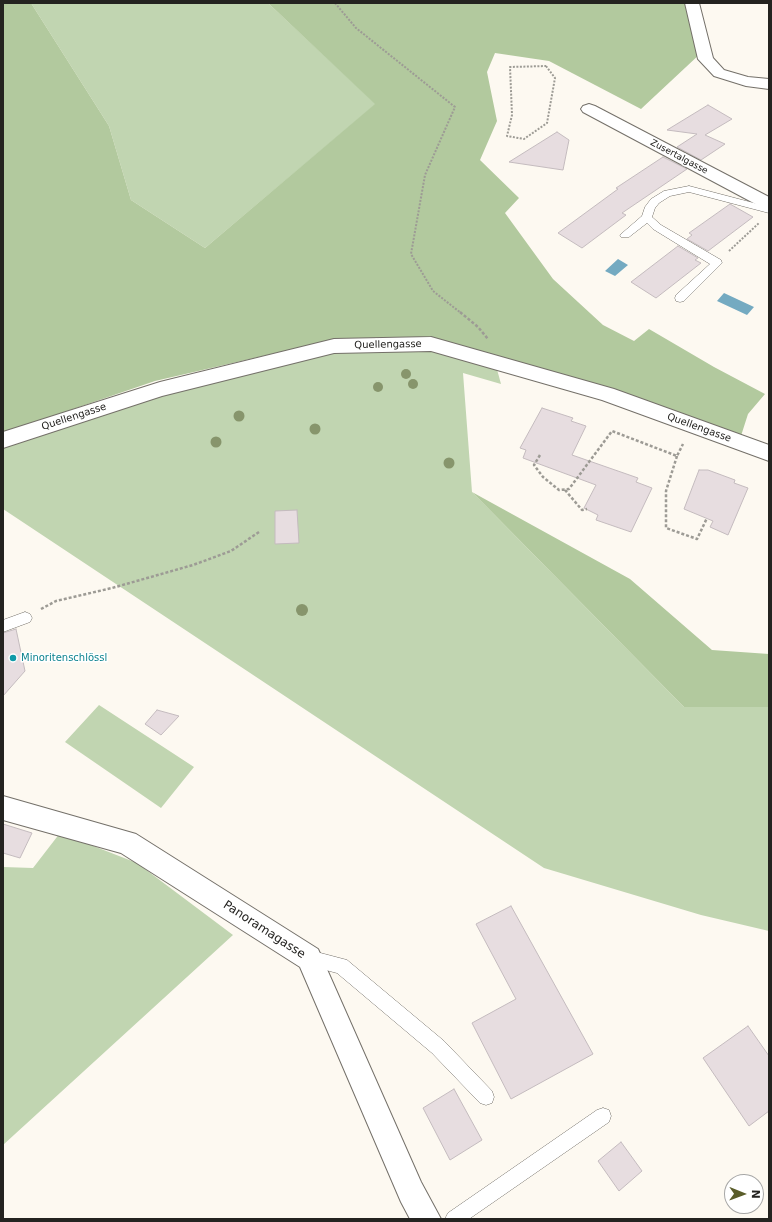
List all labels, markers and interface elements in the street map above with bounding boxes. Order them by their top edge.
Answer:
street label: Zusertalgasse [648,137,710,177]
street label: Quellengasse [354,338,422,352]
street label: Quellengasse [40,401,108,433]
street label: Quellengasse [665,411,733,445]
place label: Minoritenschlössl [21,652,107,664]
marker: Minoritenschlössl [8,653,18,663]
street label: Panoramagasse [220,898,308,962]
north arrow [724,1174,764,1214]
text: N [749,1189,762,1199]

